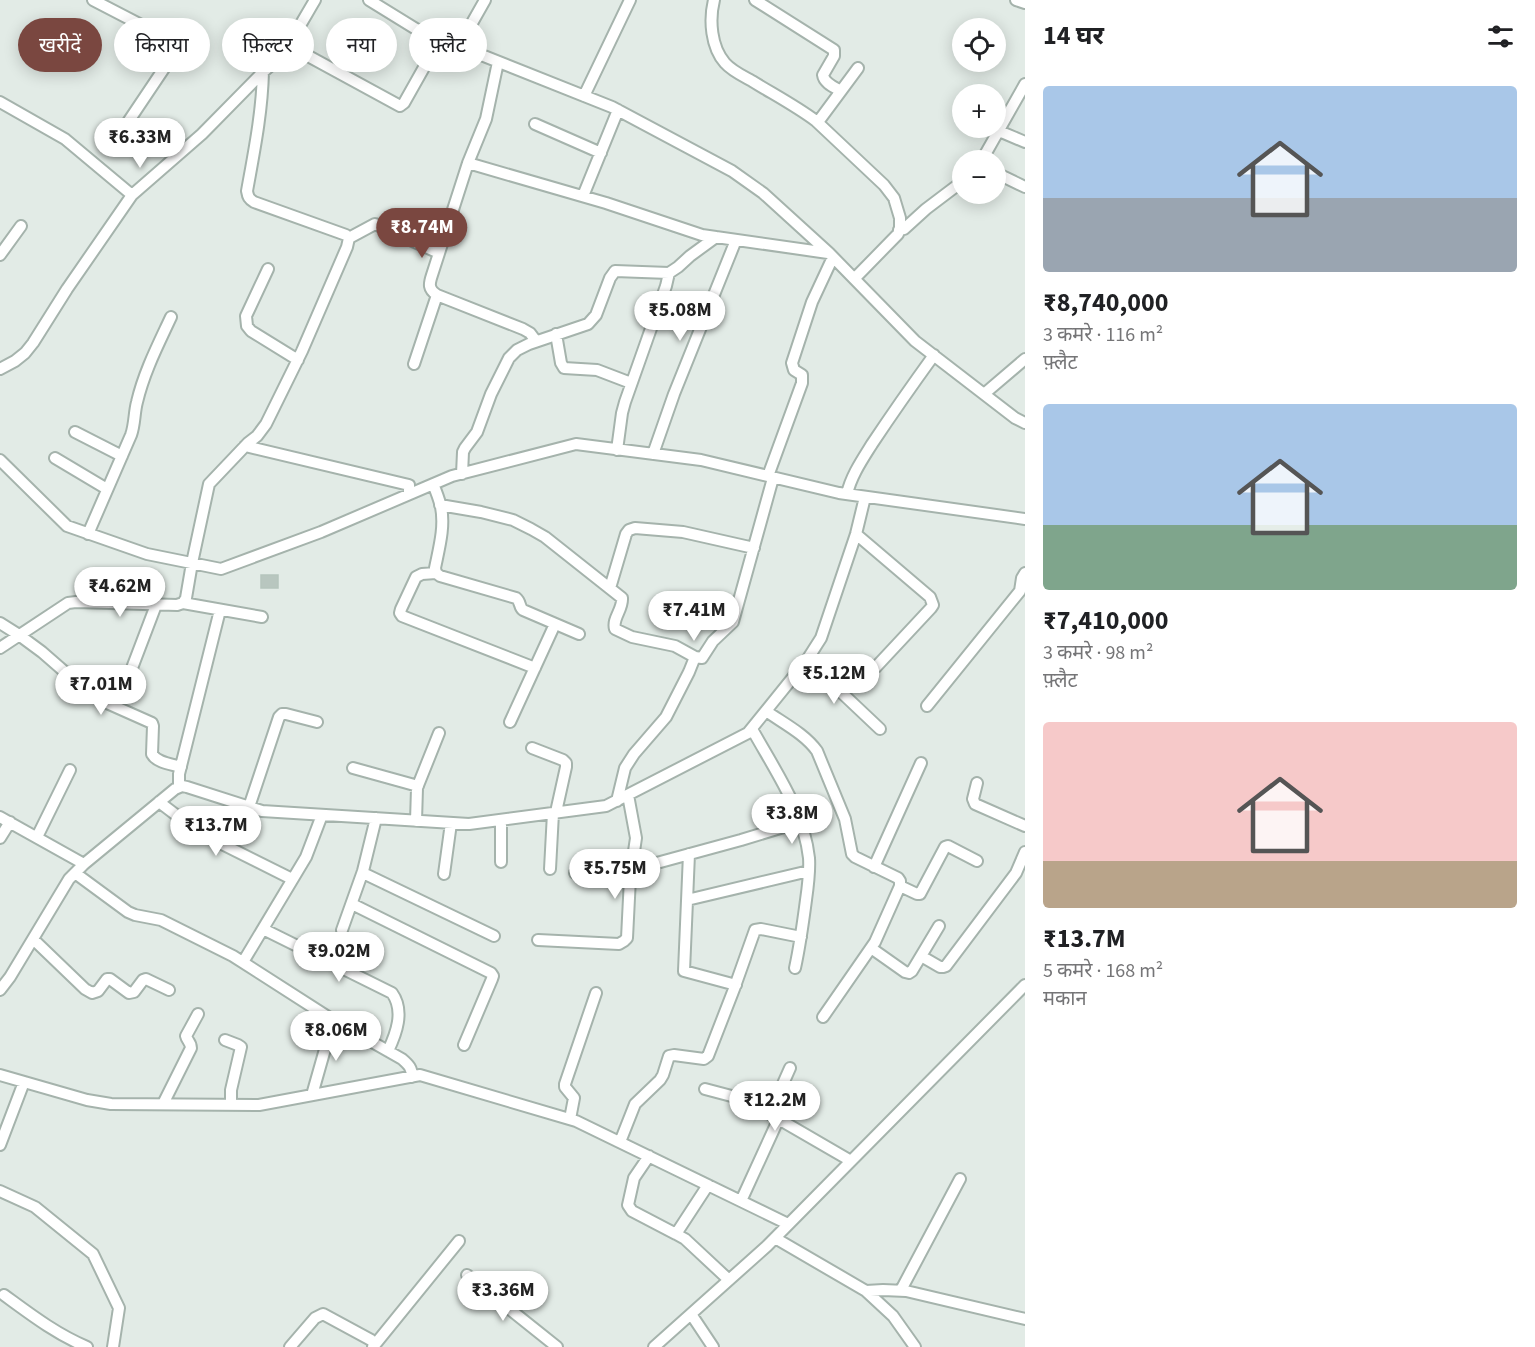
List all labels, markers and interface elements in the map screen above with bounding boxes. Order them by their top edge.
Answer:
text: 14 घर [1043,17,1104,54]
chip: खरीदें [18,18,102,72]
chip: किराया [114,18,210,72]
chip: फ़िल्टर [222,18,314,72]
chip: नया [326,18,397,72]
chip: फ़्लैट [409,18,487,72]
map controls [952,18,1006,204]
button: locate [952,18,1006,72]
icon: filters [1484,20,1517,53]
button: + [952,84,1006,138]
pin: ₹6.33M [91,118,189,169]
text: ₹6.33M [108,123,172,151]
icon: home [1226,125,1334,233]
button: − [952,150,1006,204]
pin: ₹8.74M [373,208,471,259]
text: ₹8.74M [390,213,454,241]
text: ₹8,740,000 [1043,284,1168,321]
pin: ₹5.08M [631,291,729,342]
text: ₹5.08M [648,296,712,324]
text: 3 कमरे · 116 m² [1043,321,1163,349]
text: फ़्लैट [1043,349,1078,377]
icon: home [1226,443,1334,551]
pin: ₹4.62M [71,567,169,618]
text: ₹4.62M [88,572,152,600]
pin: ₹7.41M [645,591,743,642]
text: ₹7.41M [662,596,726,624]
text: ₹7,410,000 [1043,602,1168,639]
text: 3 कमरे · 98 m² [1043,639,1153,667]
pin: ₹5.12M [785,654,883,705]
text: ₹5.12M [802,659,866,687]
pin: ₹7.01M [52,665,150,716]
text: फ़्लैट [1043,667,1078,695]
text: ₹7.01M [69,670,133,698]
icon: home [1226,761,1334,869]
pin: ₹3.8M [750,794,834,845]
text: ₹3.8M [766,799,818,827]
pin: ₹13.7M [167,806,265,857]
text: ₹13.7M [184,811,248,839]
pin: ₹5.75M [566,849,664,900]
text: ₹5.75M [583,854,647,882]
text: ₹13.7M [1043,920,1126,957]
pin: ₹9.02M [290,932,388,983]
text: ₹9.02M [307,937,371,965]
text: 5 कमरे · 168 m² [1043,957,1163,985]
text: मकान [1043,985,1087,1013]
pin: ₹8.06M [287,1011,385,1062]
text: ₹8.06M [304,1016,368,1044]
pin: ₹12.2M [726,1081,824,1132]
text: ₹12.2M [743,1086,807,1114]
pin: ₹3.36M [454,1271,552,1322]
text: ₹3.36M [471,1276,535,1304]

